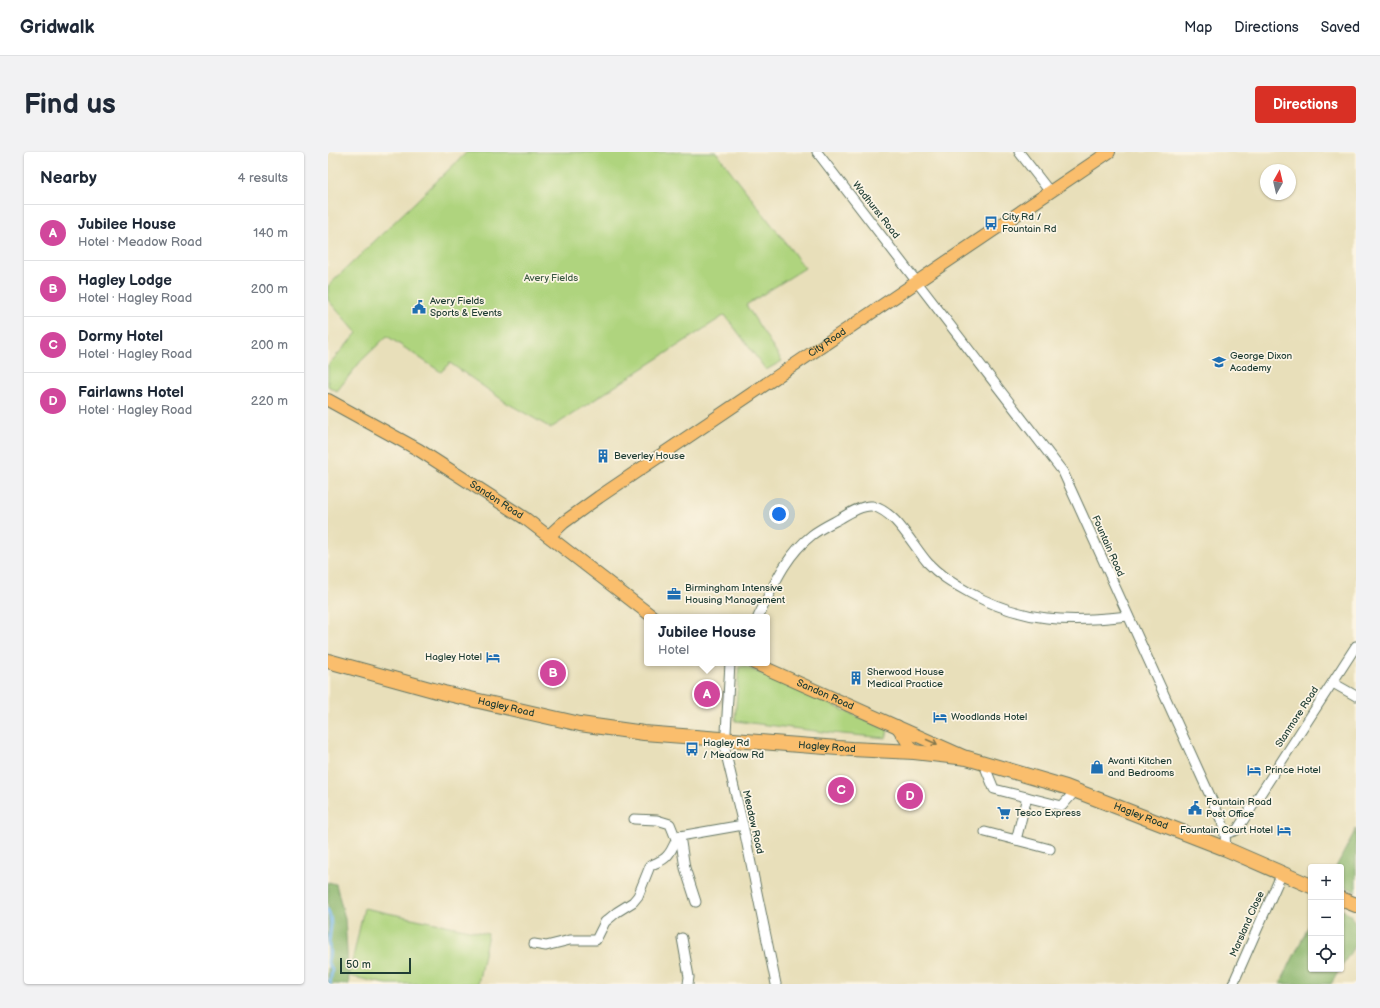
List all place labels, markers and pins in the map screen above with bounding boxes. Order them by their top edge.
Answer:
place label: City Rd / Fountain Rd [1002,211,1057,235]
bus stop icon: City Rd / Fountain Rd [983,215,999,231]
place label: Avery Fields Sports & Events [430,295,502,319]
public building icon: Avery Fields Sports & Events [411,299,427,315]
place label: George Dixon Academy [1230,350,1293,374]
school or university icon: George Dixon Academy [1211,354,1227,370]
building icon: Beverley House [595,448,611,464]
place label: Beverley House [614,450,685,462]
place label: Birmingham Intensive Housing Management [685,582,785,606]
office icon: Birmingham Intensive Housing Management [666,586,682,602]
hotel icon: Hagley Hotel [485,649,501,665]
place label: Hagley Hotel [425,651,482,663]
pin: B [540,658,566,688]
place label: Sherwood House Medical Practice [867,666,944,690]
building icon: Sherwood House Medical Practice [848,670,864,686]
pin: A [694,679,720,709]
hotel icon: Woodlands Hotel [932,709,948,725]
place label: Woodlands Hotel [951,711,1027,723]
place label: Hagley Rd / Meadow Rd [703,737,764,761]
bus stop icon: Hagley Rd / Meadow Rd [684,741,700,757]
place label: Avanti Kitchen and Bedrooms [1108,755,1174,779]
shop icon: Avanti Kitchen and Bedrooms [1089,759,1105,775]
hotel icon: Prince Hotel [1246,762,1262,778]
place label: Prince Hotel [1265,764,1321,776]
pin: C [828,775,854,805]
pin: D [897,781,923,811]
place label: Fountain Road Post Office [1206,796,1272,820]
public building icon: Fountain Road Post Office [1187,800,1203,816]
supermarket icon: Tesco Express [996,805,1012,821]
place label: Tesco Express [1015,807,1081,819]
hotel icon: Fountain Court Hotel [1276,822,1292,838]
place label: Fountain Court Hotel [1180,824,1273,836]

